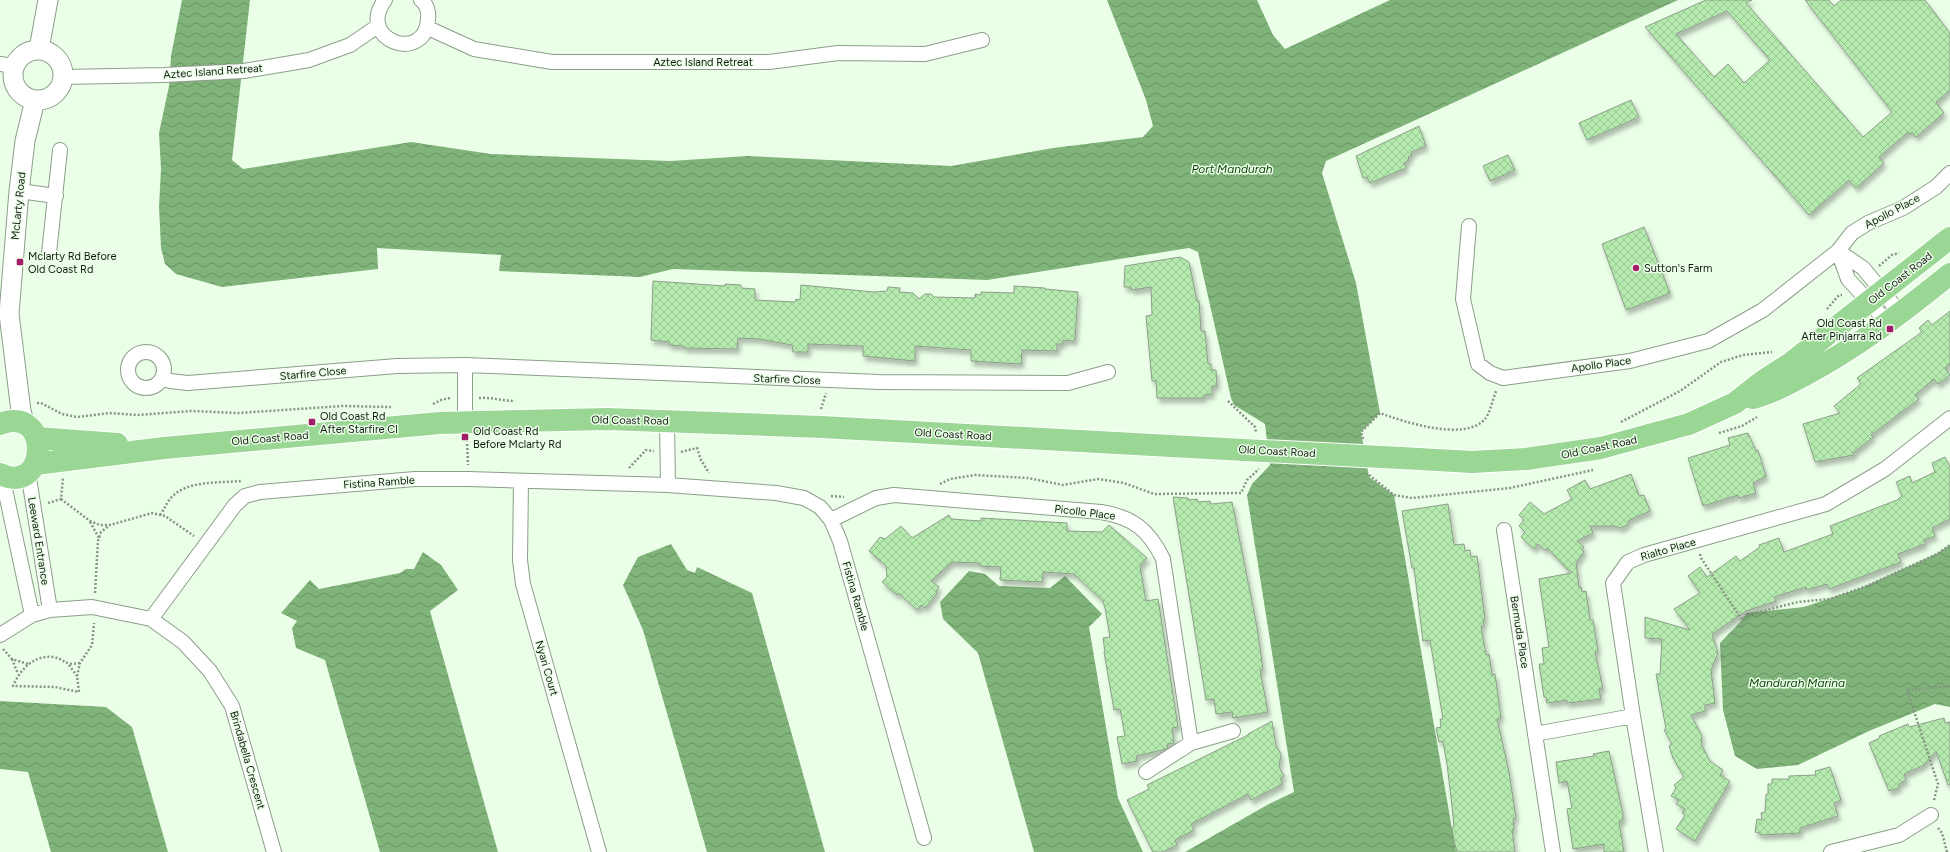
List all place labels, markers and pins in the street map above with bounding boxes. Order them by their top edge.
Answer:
place label: Mclarty Rd Before Old Coast Rd [28,250,117,276]
marker: Mclarty Rd Before Old Coast Rd [15,257,25,267]
place label: Sutton's Farm [1644,262,1712,275]
marker: Sutton's Farm [1631,263,1641,273]
place label: Old Coast Rd After Pinjarra Rd [1801,317,1882,343]
marker: Old Coast Rd After Pinjarra Rd [1885,324,1895,334]
place label: Old Coast Rd After Starfire Cl [320,410,398,436]
marker: Old Coast Rd After Starfire Cl [307,417,317,427]
place label: Old Coast Rd Before Mclarty Rd [473,425,562,451]
marker: Old Coast Rd Before Mclarty Rd [460,432,470,442]

